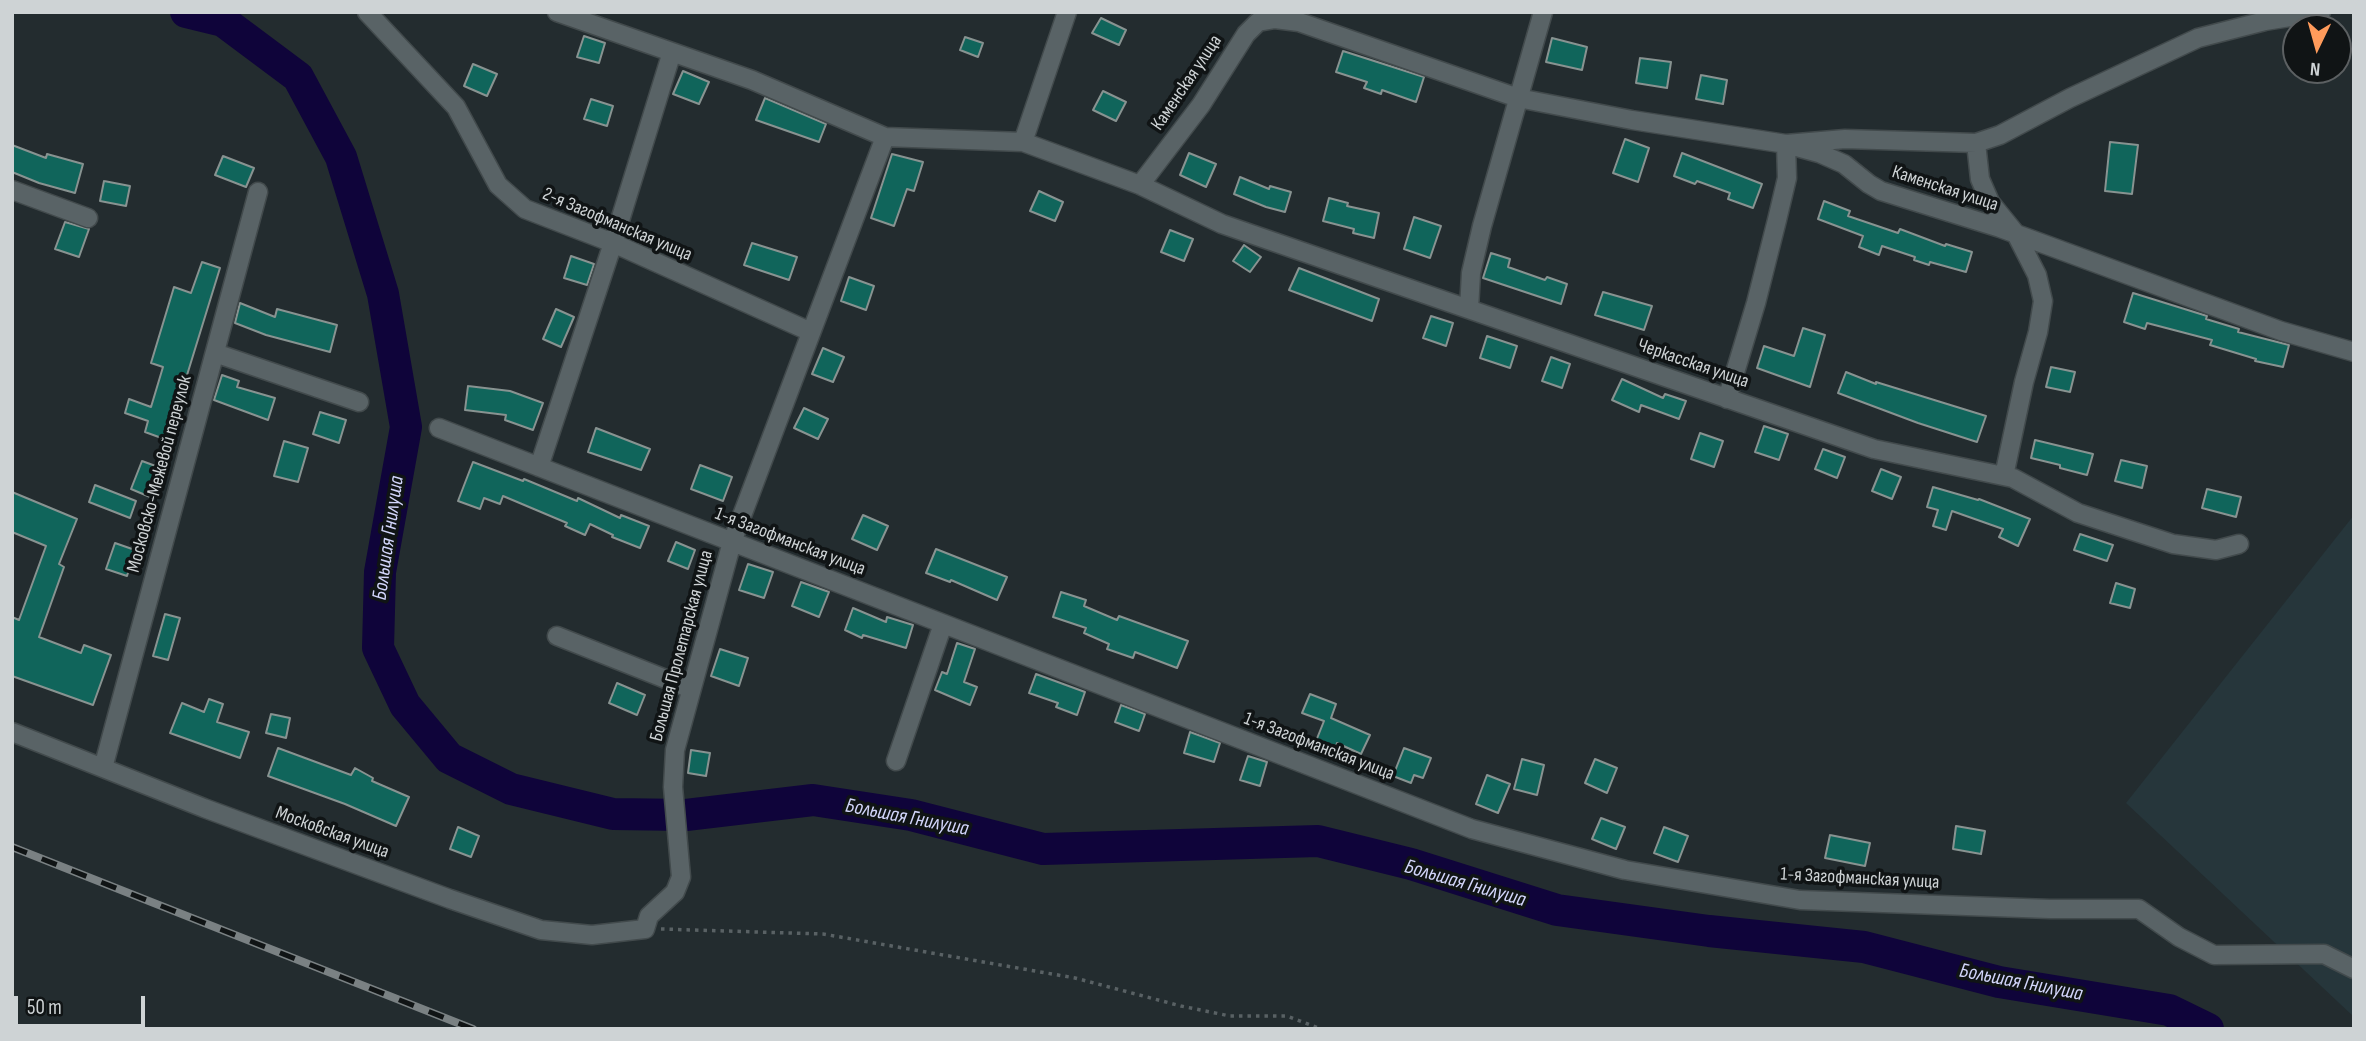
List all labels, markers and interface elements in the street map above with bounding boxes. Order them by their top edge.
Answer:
north arrow [2282,14,2352,84]
street label: Каменская улица [1147,31,1227,135]
text: N [2309,57,2321,80]
street label: Каменская улица [1889,161,2001,217]
street label: 2-я Загофманская улица [539,183,695,267]
street label: Черкасская улица [1634,334,1752,394]
street label: Московско-Межевой переулок [123,373,197,575]
water label: Большая Гнилуша [368,474,410,602]
street label: 1-я Загофманская улица [712,503,868,581]
street label: Большая Пролетарская улица [646,548,718,744]
street label: 1-я Загофманская улица [1241,708,1397,786]
water label: Большая Гнилуша [843,794,971,842]
street label: Московская улица [272,802,392,864]
water label: Большая Гнилуша [1401,855,1529,913]
street label: 1-я Загофманская улица [1780,863,1940,895]
water label: Большая Гнилуша [1957,959,2085,1007]
scale bar [18,982,149,1026]
text: 50 m [27,995,62,1020]

